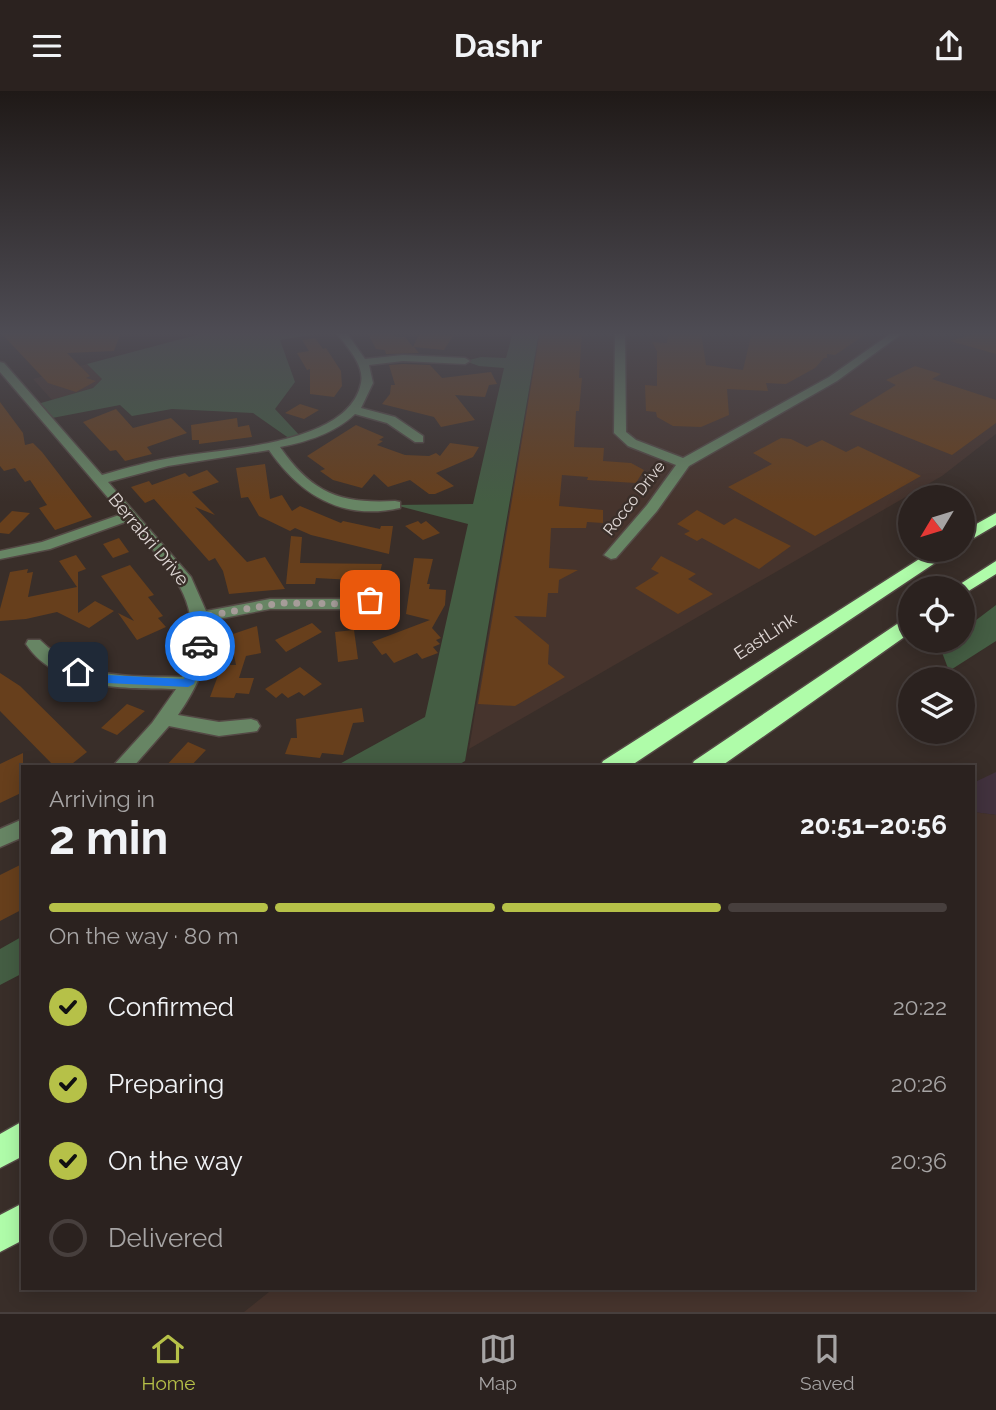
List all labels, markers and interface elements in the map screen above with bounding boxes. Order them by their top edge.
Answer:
icon: menu [28,27,66,65]
text: Dashr [454,27,542,64]
icon: share [930,27,968,65]
street label: Rocco Drive [599,457,669,539]
north arrow [898,485,975,562]
map controls [898,485,975,744]
street label: Berrabri Drive [104,489,194,590]
pin [340,570,400,630]
button: locate [898,576,975,653]
icon: bag [351,581,389,619]
street label: EastLink [730,608,800,664]
courier [165,611,235,681]
icon: car [181,627,219,665]
pin [48,642,108,702]
icon: home [59,653,97,691]
button: layers [898,667,975,744]
text: Arriving in [49,785,155,812]
text: 20:51–20:56 [800,810,947,840]
text: 2 min [49,811,168,865]
text: On the way · 80 m [49,922,239,949]
icon: check [49,988,87,1026]
text: Confirmed [108,992,234,1022]
text: 20:22 [893,993,947,1020]
icon: check [49,1065,87,1103]
text: Preparing [108,1069,224,1099]
text: 20:26 [891,1070,947,1097]
icon: check [49,1142,87,1180]
text: On the way [108,1146,243,1176]
text: 20:36 [890,1147,947,1174]
text: Delivered [108,1223,223,1253]
tab: Home [142,1330,195,1394]
tab: Map [478,1330,517,1394]
tab: Saved [800,1330,854,1394]

